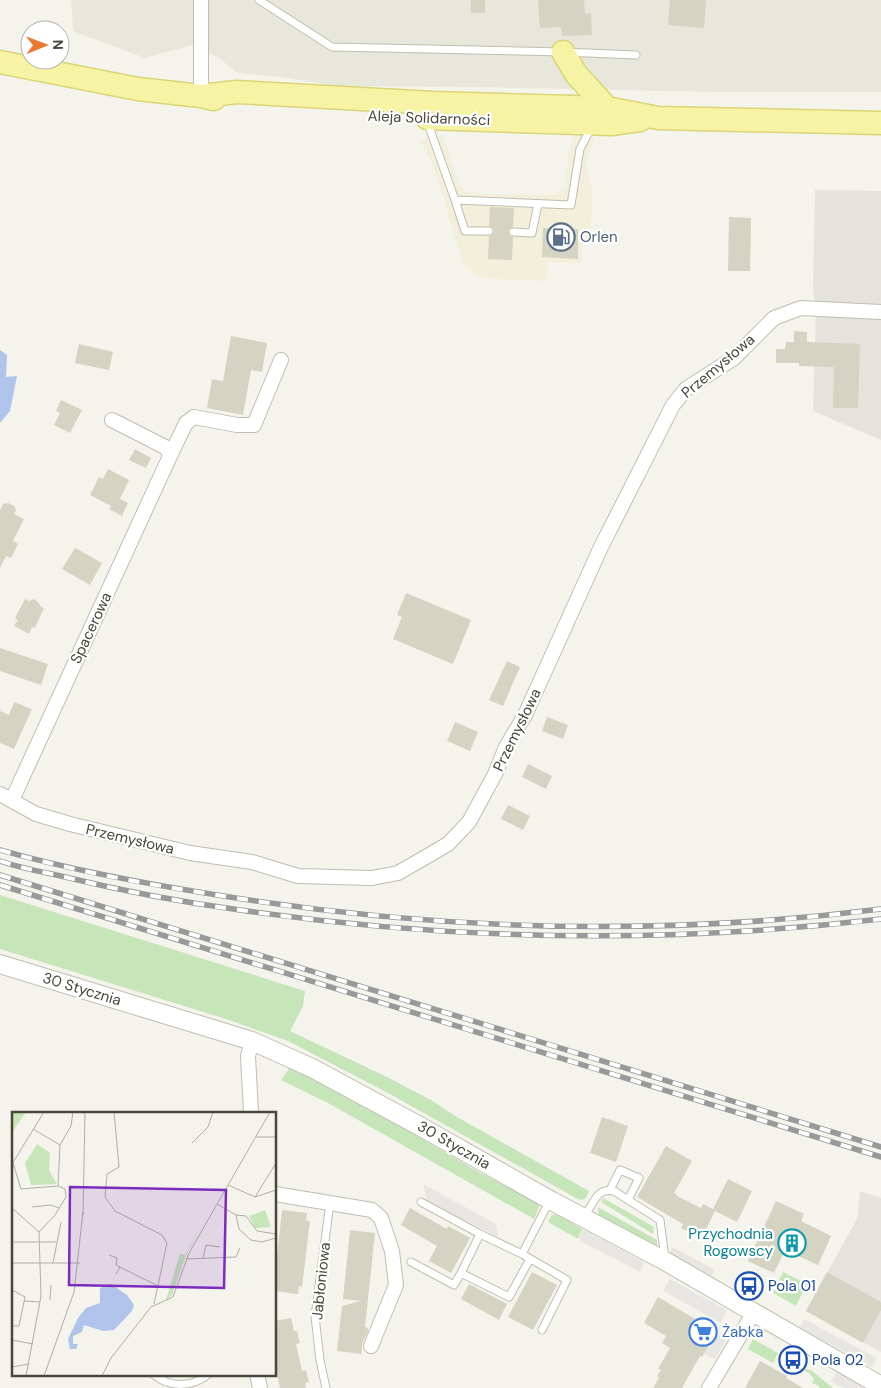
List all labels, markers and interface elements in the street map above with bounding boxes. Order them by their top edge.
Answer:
north arrow [20,20,70,70]
text: N [49,40,67,50]
street label: Aleja Solidarności [367,106,491,130]
fuel station icon: Orlen [546,222,576,252]
place label: Orlen [580,227,618,247]
street label: Przemysłowa [677,329,759,403]
street label: Spacerowa [66,589,116,667]
street label: Przemysłowa [488,685,546,775]
street label: Przemysłowa [84,819,176,859]
street label: 30 Stycznia [40,968,124,1010]
inset map [12,1112,276,1376]
street label: 30 Stycznia [414,1116,494,1174]
place label: Przychodnia Rogowscy [688,1224,774,1261]
building icon: Przychodnia Rogowscy [777,1228,807,1258]
street label: Jabłoniowa [307,1241,335,1321]
bus stop icon: Pola 01 [734,1271,764,1301]
place label: Pola 01 [768,1276,816,1296]
supermarket icon: Żabka [688,1317,718,1347]
place label: Żabka [722,1322,763,1342]
bus stop icon: Pola 02 [778,1345,808,1375]
place label: Pola 02 [812,1350,863,1370]

